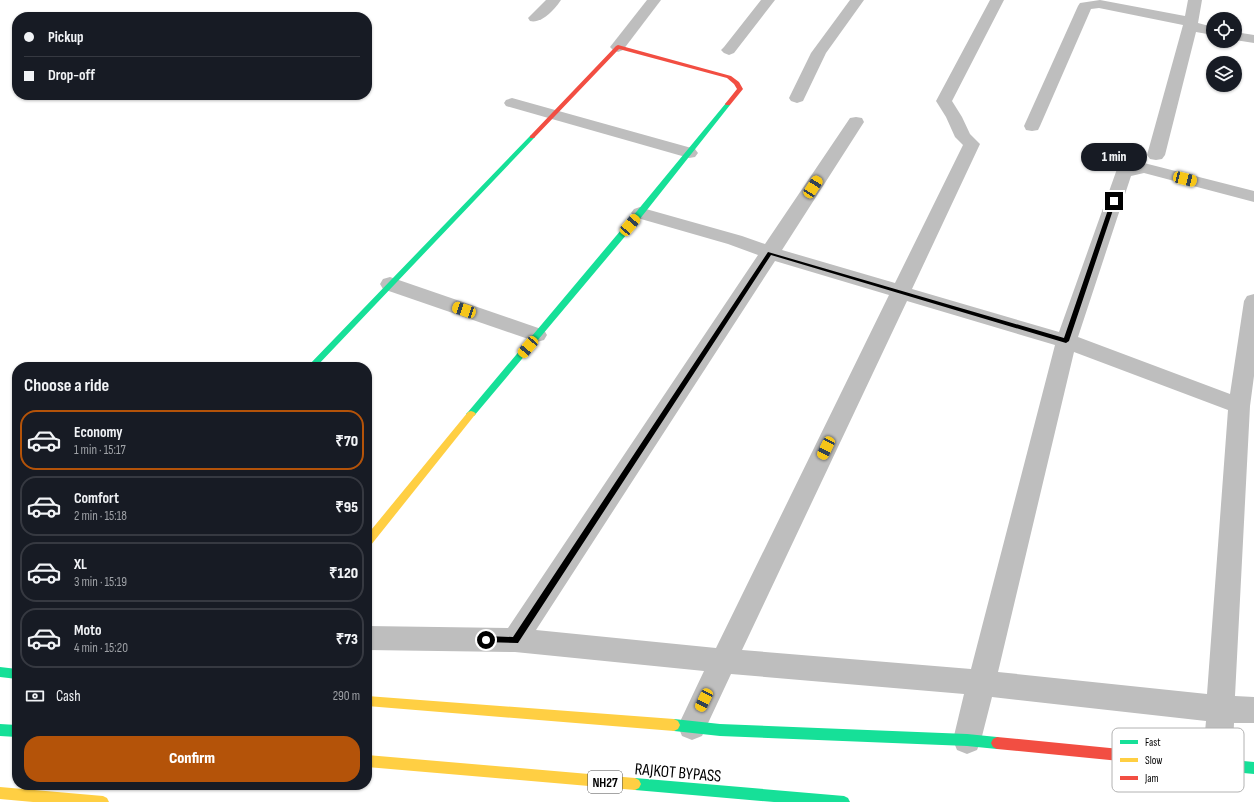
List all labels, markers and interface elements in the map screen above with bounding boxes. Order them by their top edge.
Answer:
map controls [1206,12,1242,92]
button: locate [1206,12,1242,48]
text: Pickup [48,28,84,47]
button: layers [1206,56,1242,92]
text: Drop-off [48,66,95,85]
callout: 1 min [1081,143,1147,171]
text: 1 min [1102,149,1126,165]
car [1172,170,1198,188]
car [801,174,825,200]
route end [1105,192,1123,210]
car [618,212,642,238]
car [451,300,477,320]
car [516,334,540,360]
text: Choose a ride [24,375,109,396]
icon: car [26,422,62,458]
text: Economy [74,423,123,442]
text: ₹70 [335,432,358,451]
car [815,435,837,461]
text: 1 min · 15:17 [74,442,126,458]
icon: car [26,488,62,524]
text: Comfort [74,489,119,508]
text: ₹95 [335,498,358,517]
text: 2 min · 15:18 [74,508,127,524]
icon: car [26,554,62,590]
text: XL [74,555,87,574]
text: ₹120 [329,564,358,583]
text: 3 min · 15:19 [74,574,127,590]
icon: car [26,620,62,656]
text: Moto [74,621,101,640]
text: ₹73 [336,630,358,649]
route start [477,631,495,649]
text: 4 min · 15:20 [74,640,128,656]
icon: cash [24,685,46,707]
text: Cash [56,687,81,706]
car [693,687,715,713]
text: 290 m [333,688,360,704]
legend [1112,728,1244,792]
button: Confirm [24,736,360,782]
text: Fast [1145,736,1161,749]
text: Slow [1145,754,1162,767]
street label: RAJKOT BYPASS [634,759,722,787]
road number: NH27 [588,771,622,793]
text: Jam [1144,772,1159,785]

